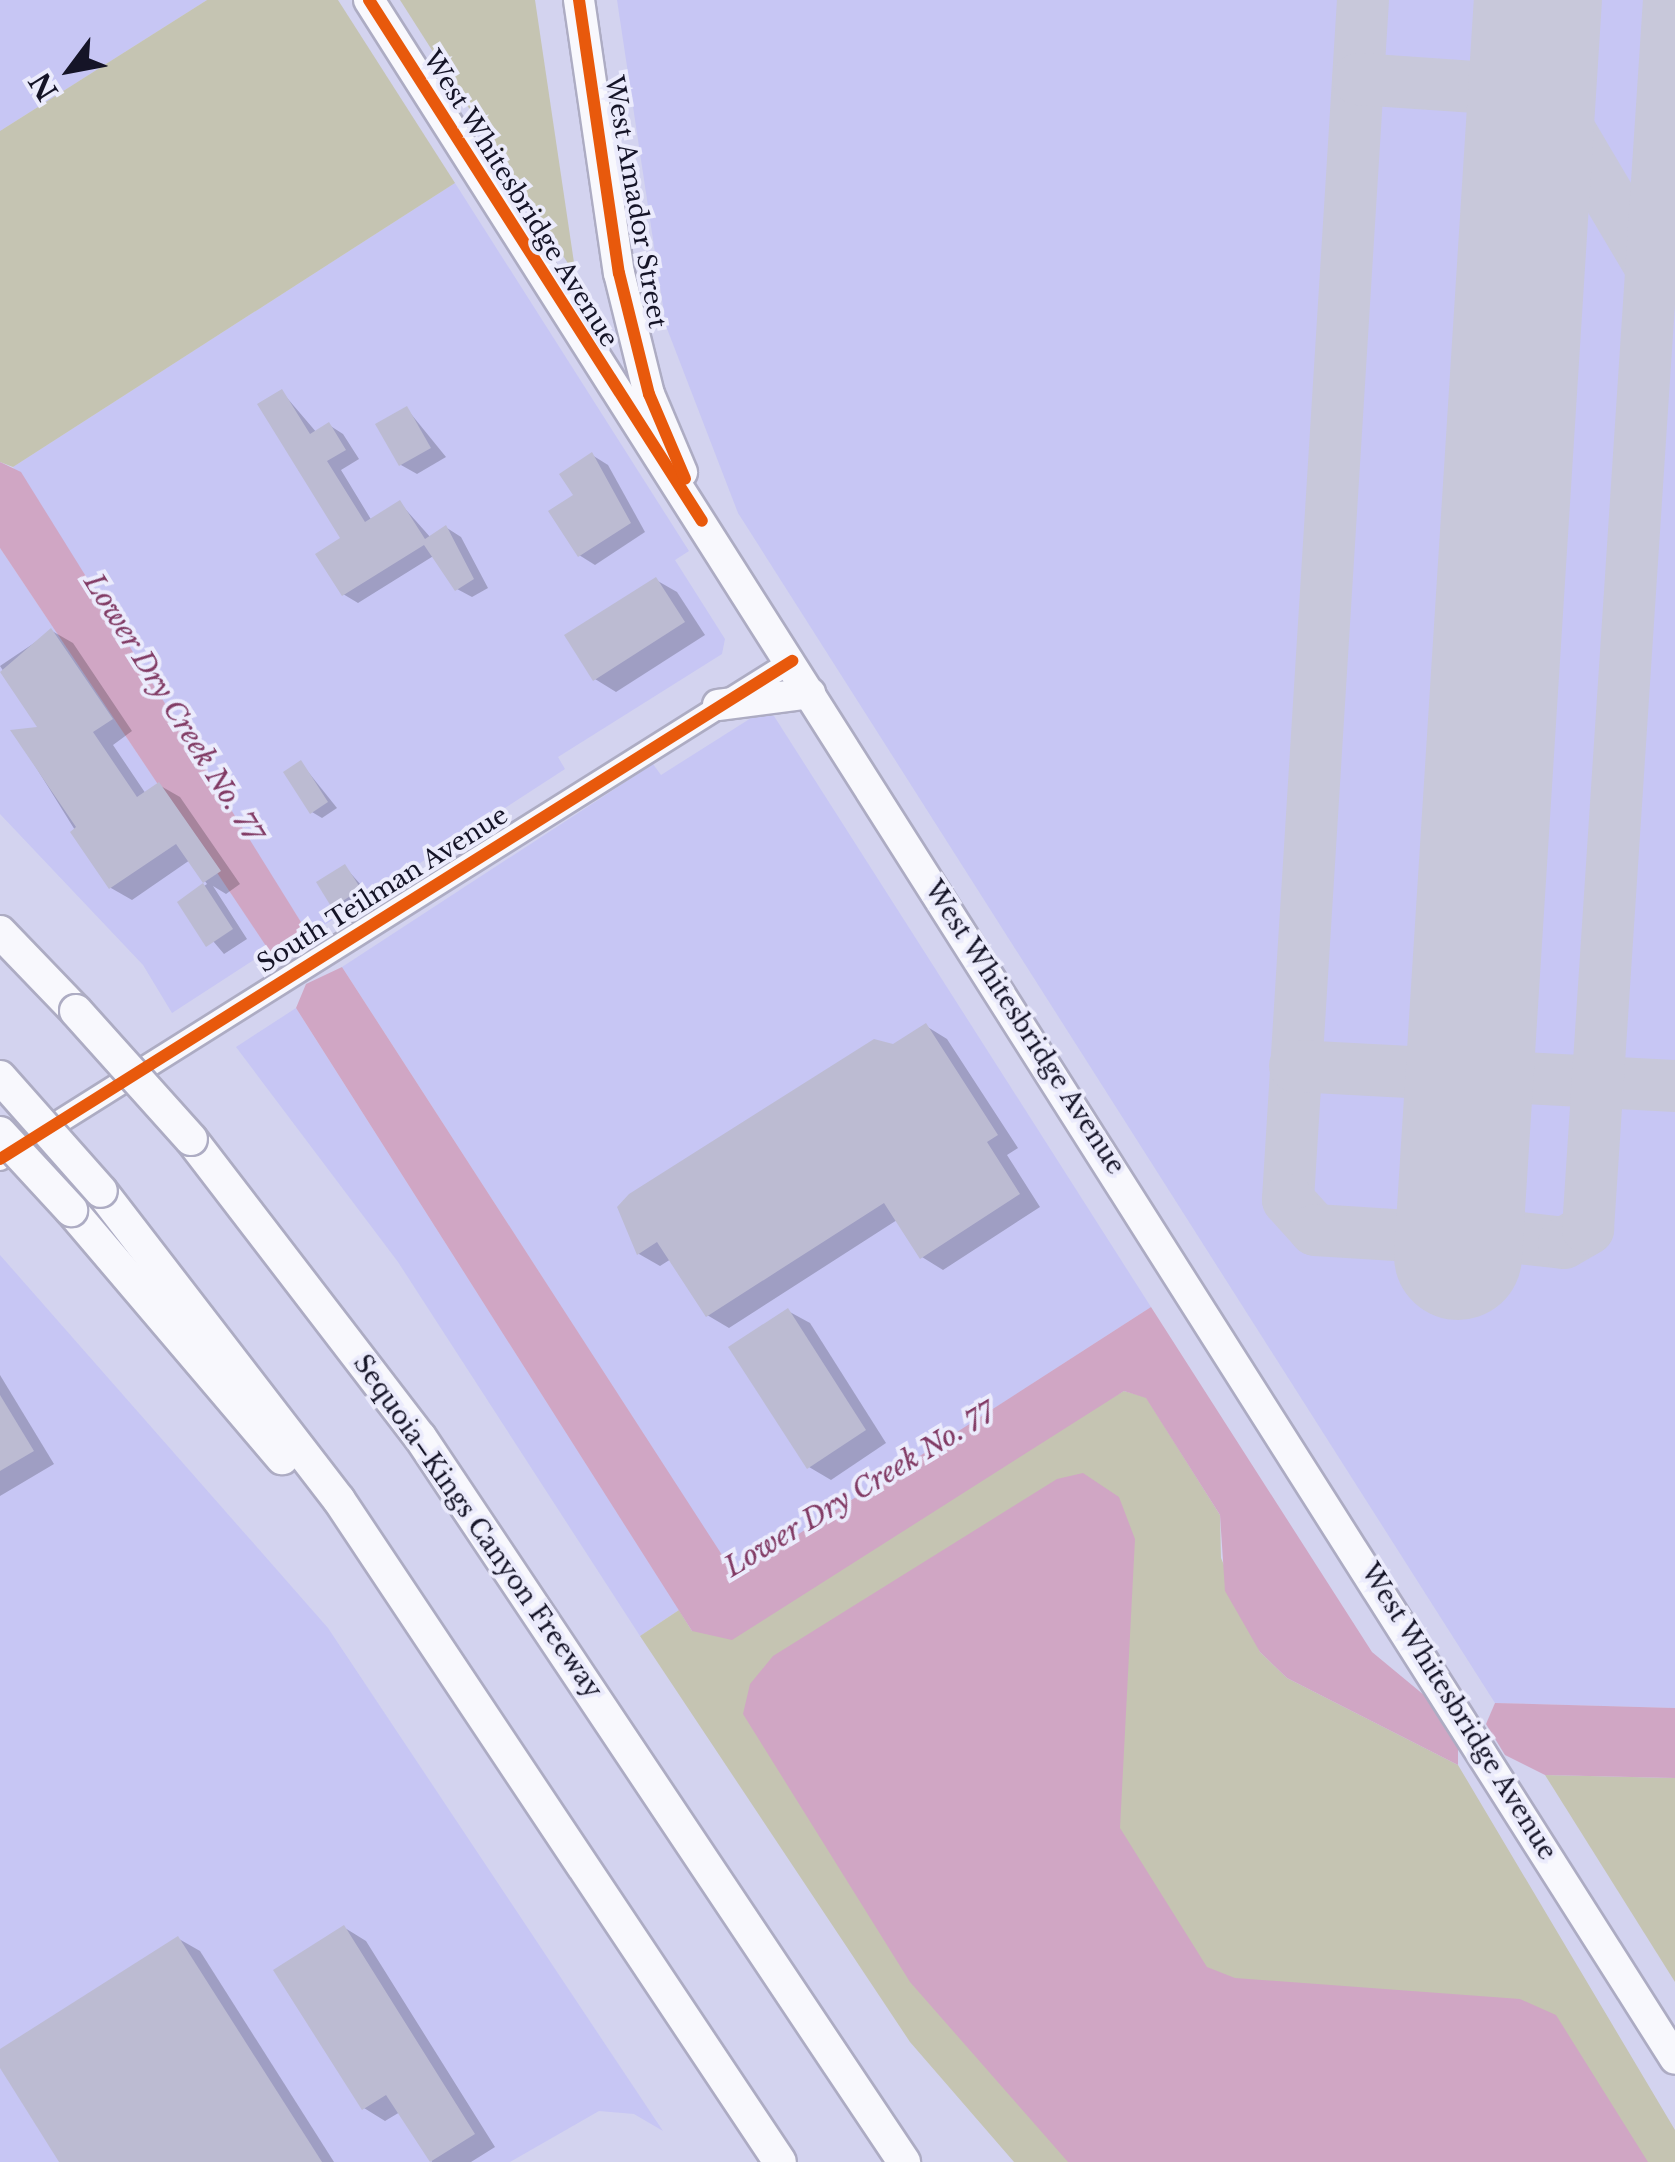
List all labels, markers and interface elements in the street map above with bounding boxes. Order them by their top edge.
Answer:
north arrow [20,20,120,120]
street label: West Whitesbridge Avenue [416,44,624,354]
text: N [22,66,66,107]
street label: West Amador Street [598,73,672,331]
water label: Lower Dry Creek No. 77 [76,567,270,849]
street label: South Teilman Avenue [251,800,515,980]
street label: West Whitesbridge Avenue [917,875,1131,1181]
street label: Sequoia–Kings Canyon Freeway [346,1349,608,1705]
water label: Lower Dry Creek No. 77 [718,1395,1002,1585]
street label: West Whitesbridge Avenue [1354,1557,1562,1867]

